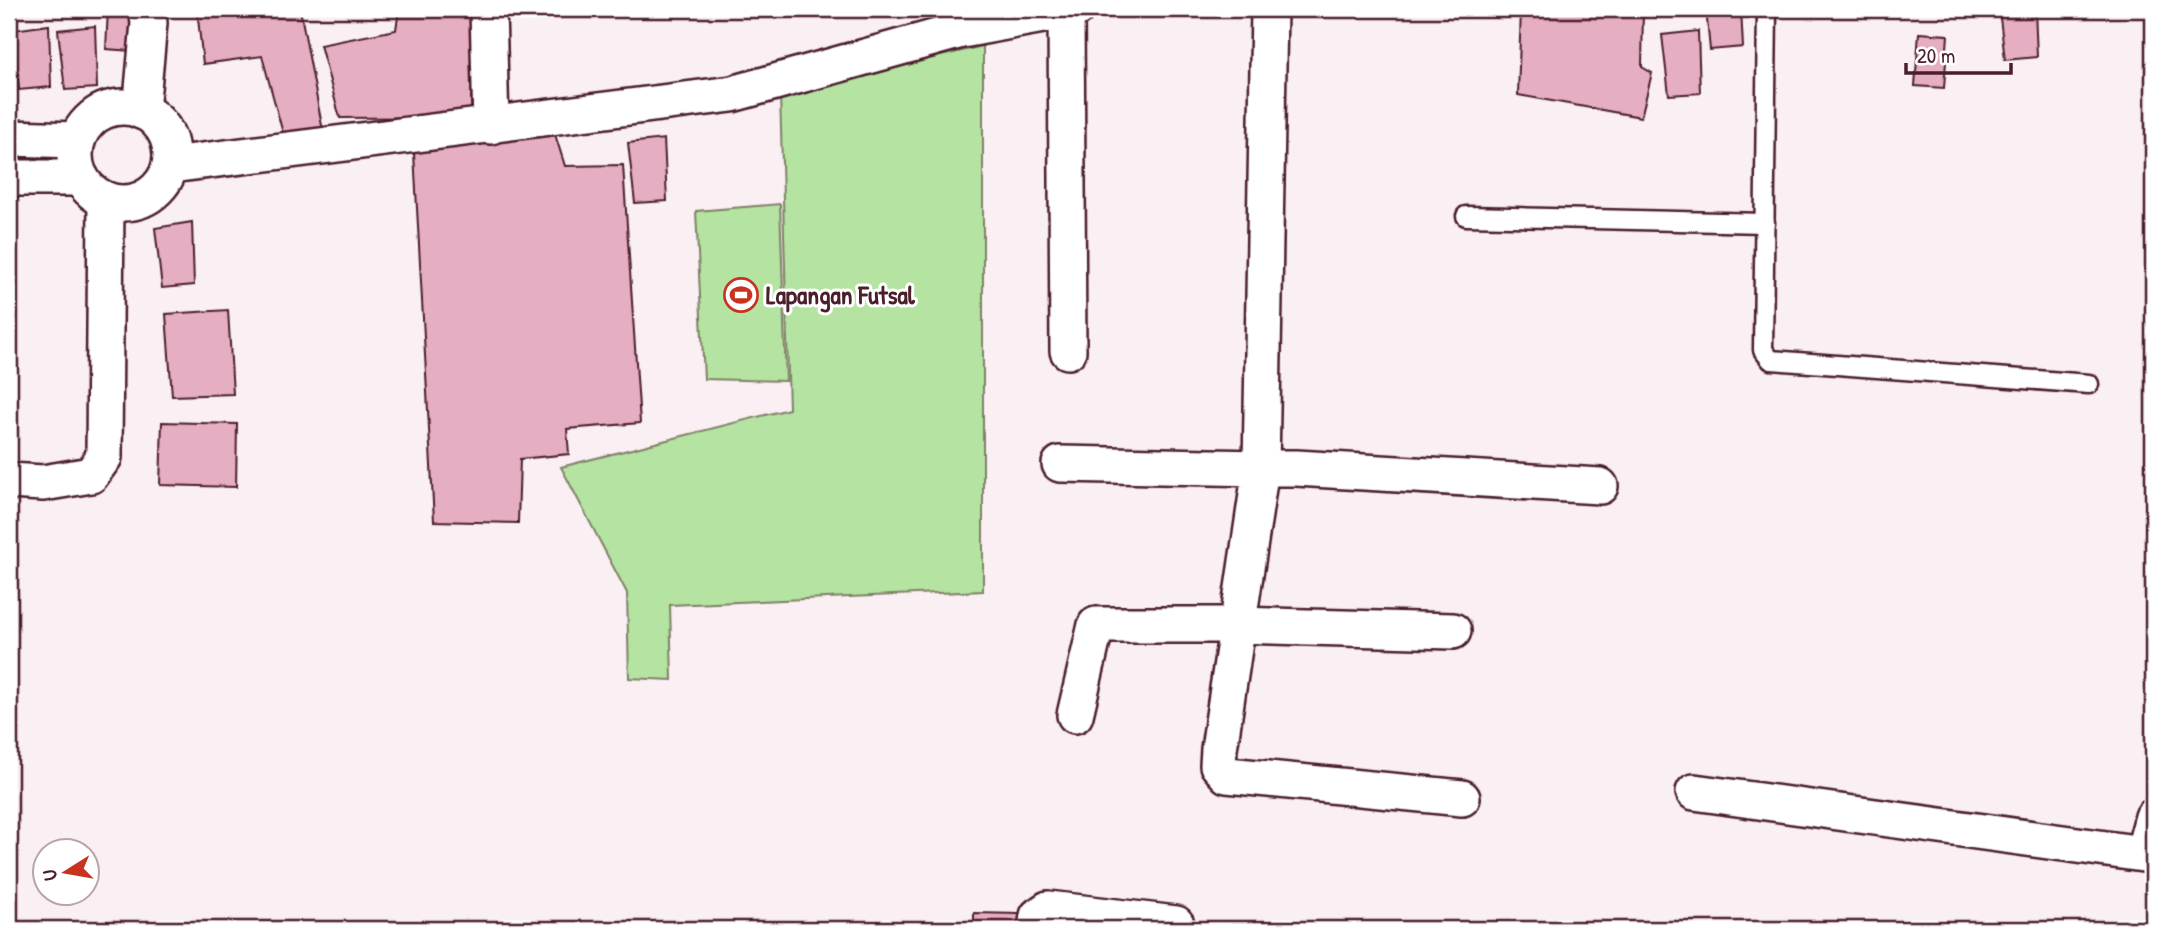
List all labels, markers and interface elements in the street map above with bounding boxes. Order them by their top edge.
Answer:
scale bar [1906,32,2011,76]
text: 20 m [1917,41,1955,70]
sports icon: Lapangan Futsal [722,276,760,314]
place label: Lapangan Futsal [766,277,916,313]
north arrow [32,836,102,906]
text: U [35,867,63,883]

